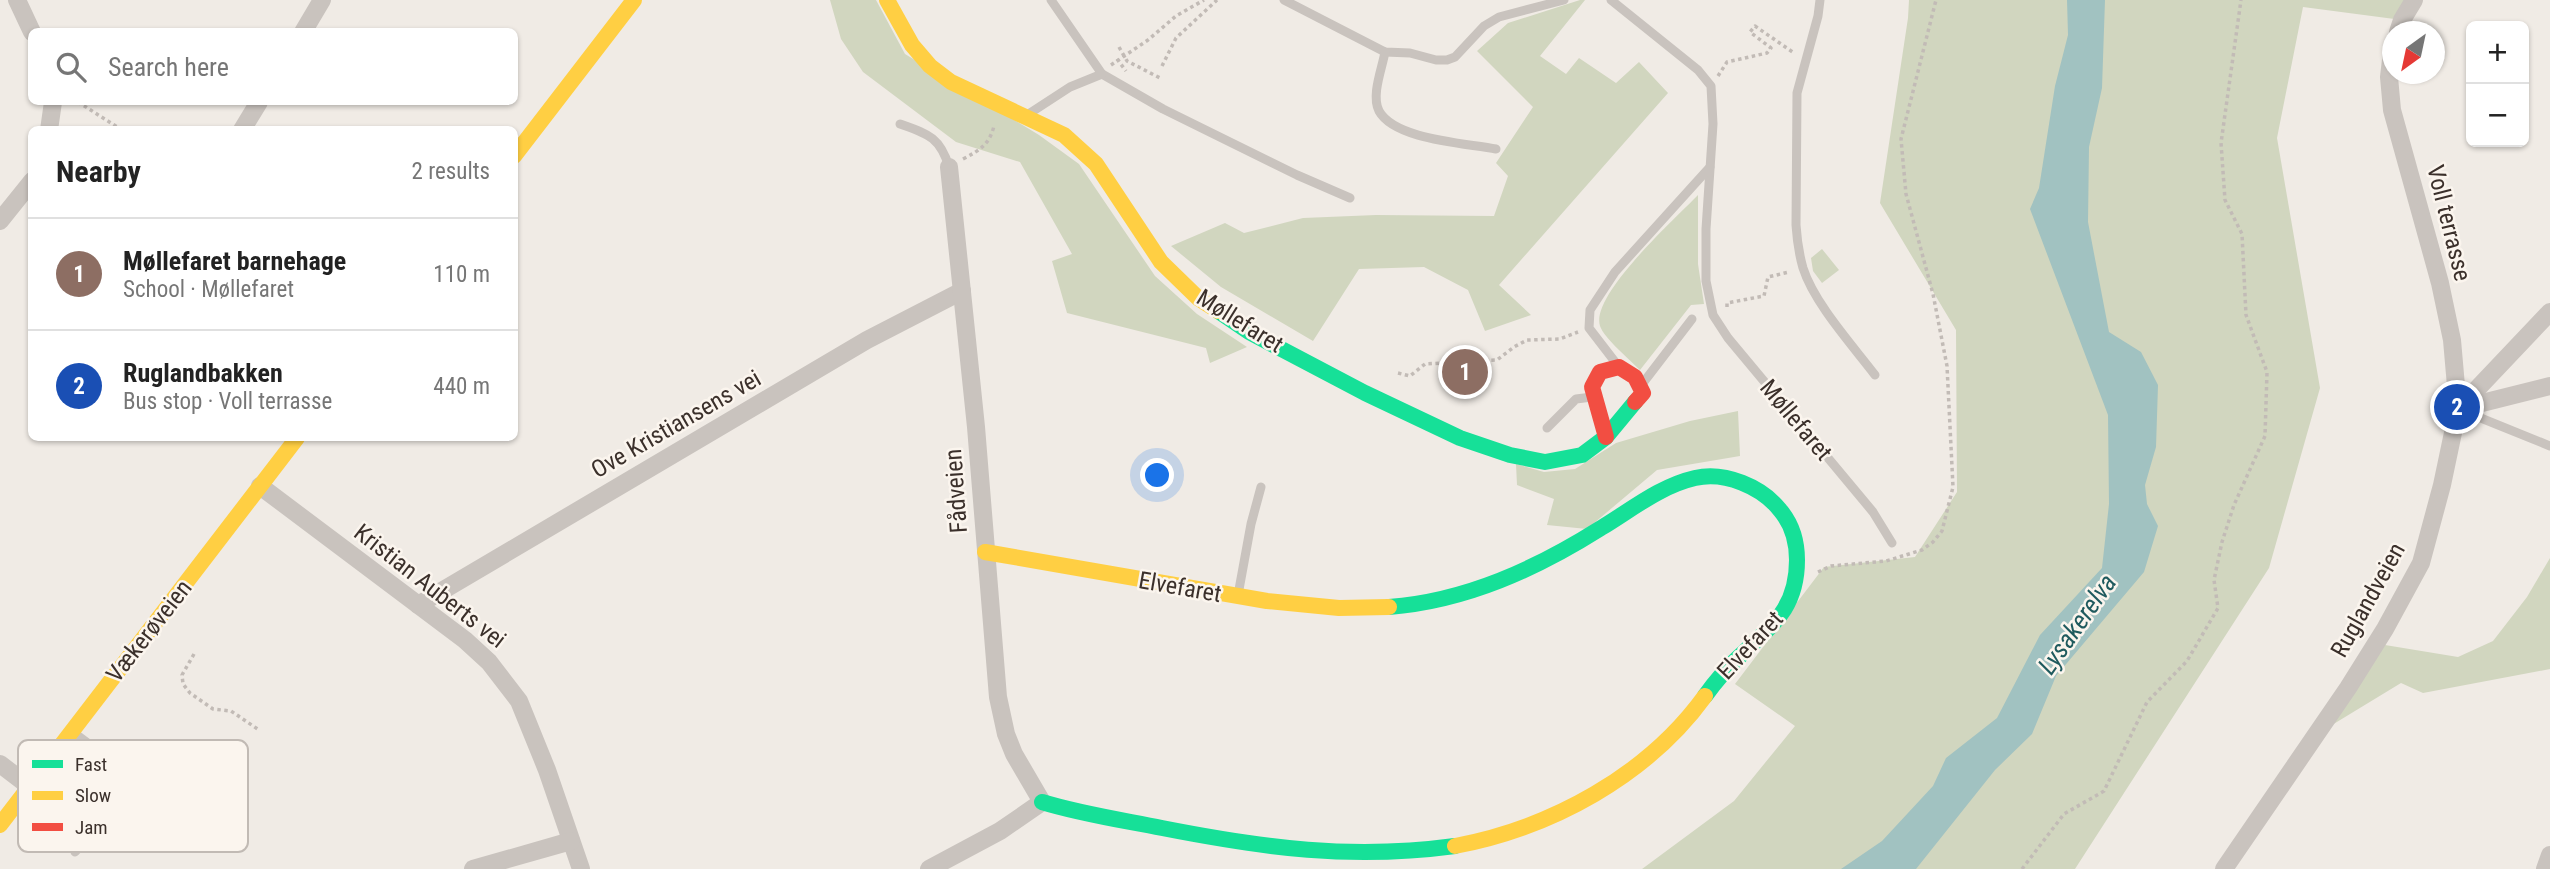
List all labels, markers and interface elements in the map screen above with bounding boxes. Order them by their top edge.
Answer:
north arrow [2382,21,2445,84]
map controls [2466,21,2529,147]
button: + [2466,21,2529,84]
search box [28,28,518,105]
icon: search [52,48,90,86]
text: Search here [108,52,229,82]
button: − [2466,84,2529,147]
text: Nearby [56,154,141,189]
text: 2 results [412,158,490,185]
street label: Voll terrasse [2421,162,2477,284]
text: Møllefaret barnehage [123,246,346,276]
text: 1 [73,261,85,288]
text: 110 m [433,261,490,288]
text: School · Møllefaret [123,276,294,303]
street label: Møllefaret [1191,283,1289,359]
pin: 1 [1442,346,1488,398]
text: Ruglandbakken [123,358,283,388]
street label: Ove Kristiansens vei [586,364,766,484]
text: 2 [73,373,85,400]
text: 440 m [433,373,490,400]
street label: Møllefaret [1754,374,1838,466]
pin: 2 [2434,381,2480,433]
text: Bus stop · Voll terrasse [123,388,332,415]
street label: Fådveien [939,448,973,534]
your location [1140,458,1174,492]
street label: Kristian Auberts vei [349,518,511,654]
street label: Ruglandveien [2325,538,2411,662]
street label: Elvefaret [1137,566,1223,608]
water label: Lysakerelva [2032,568,2122,680]
street label: Vækerøveien [100,574,198,688]
street label: Elvefaret [1711,605,1789,685]
legend [18,740,248,852]
text: Fast [75,753,107,776]
text: Slow [75,784,111,807]
text: Jam [75,816,108,839]

